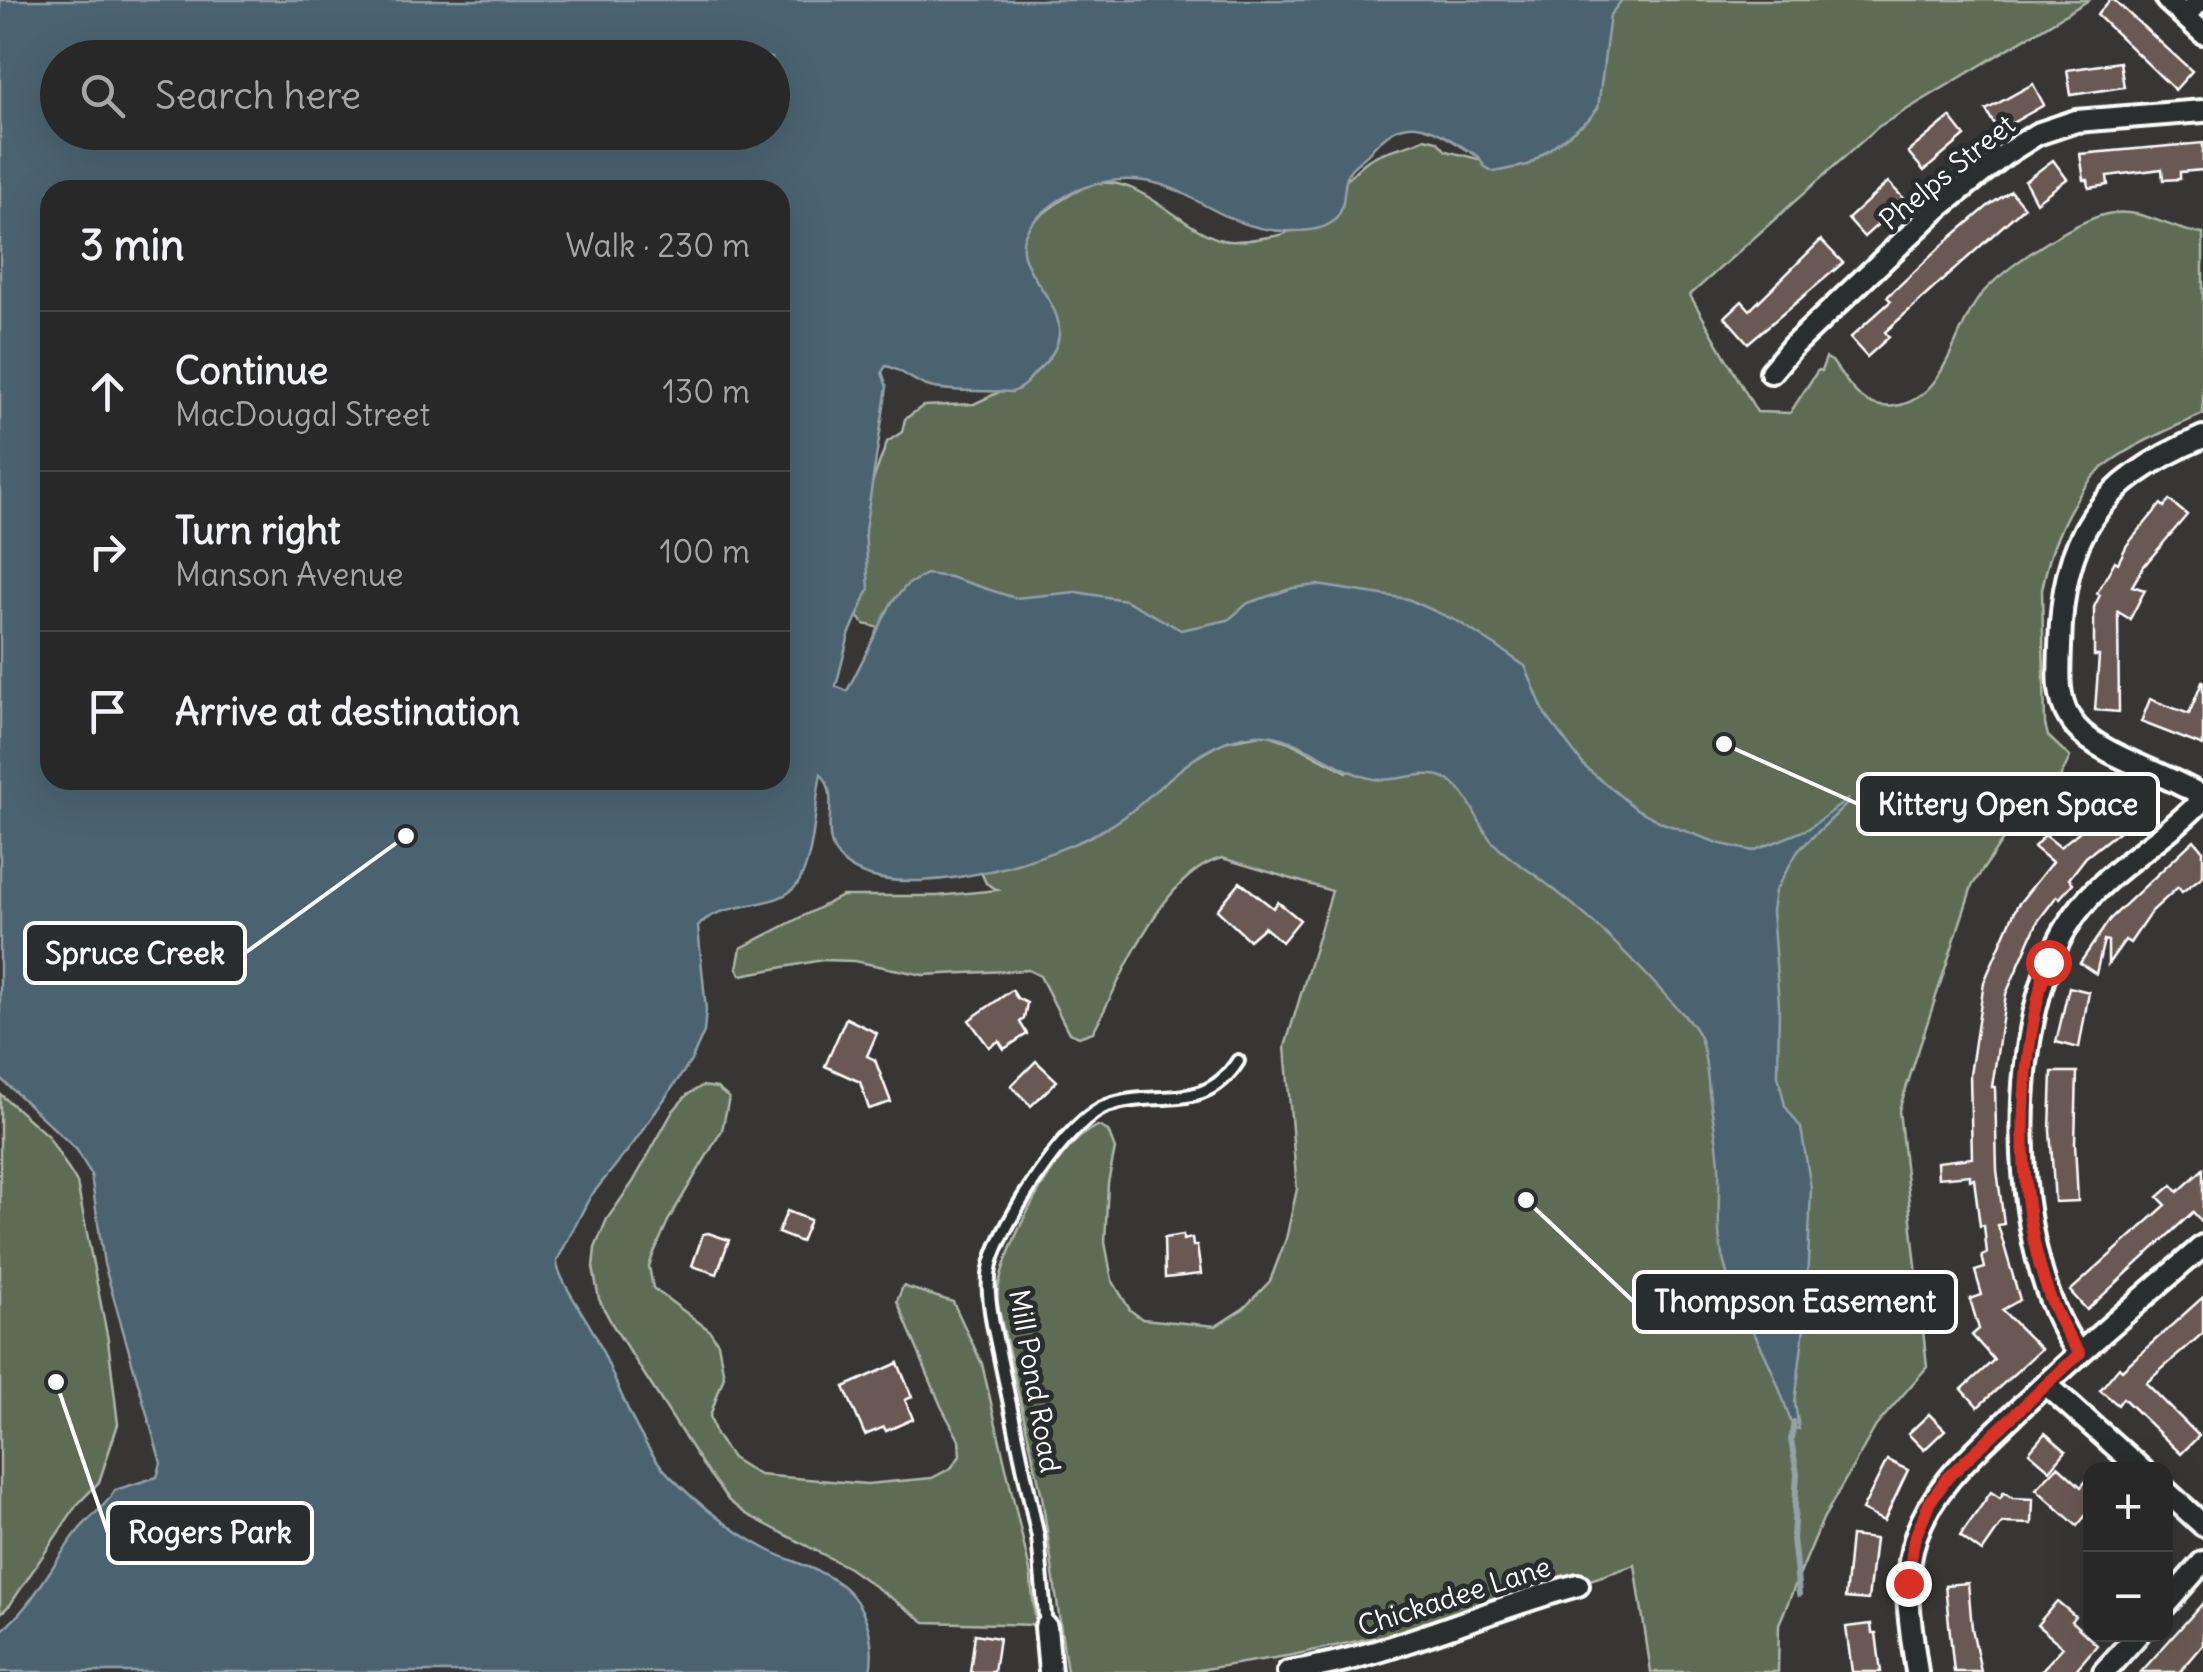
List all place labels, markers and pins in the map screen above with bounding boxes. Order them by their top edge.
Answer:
callout: Kittery Open Space [1858,774,2158,834]
callout: Spruce Creek [25,923,245,983]
callout: Thompson Easement [1634,1272,1956,1332]
callout: Rogers Park [108,1503,312,1563]

